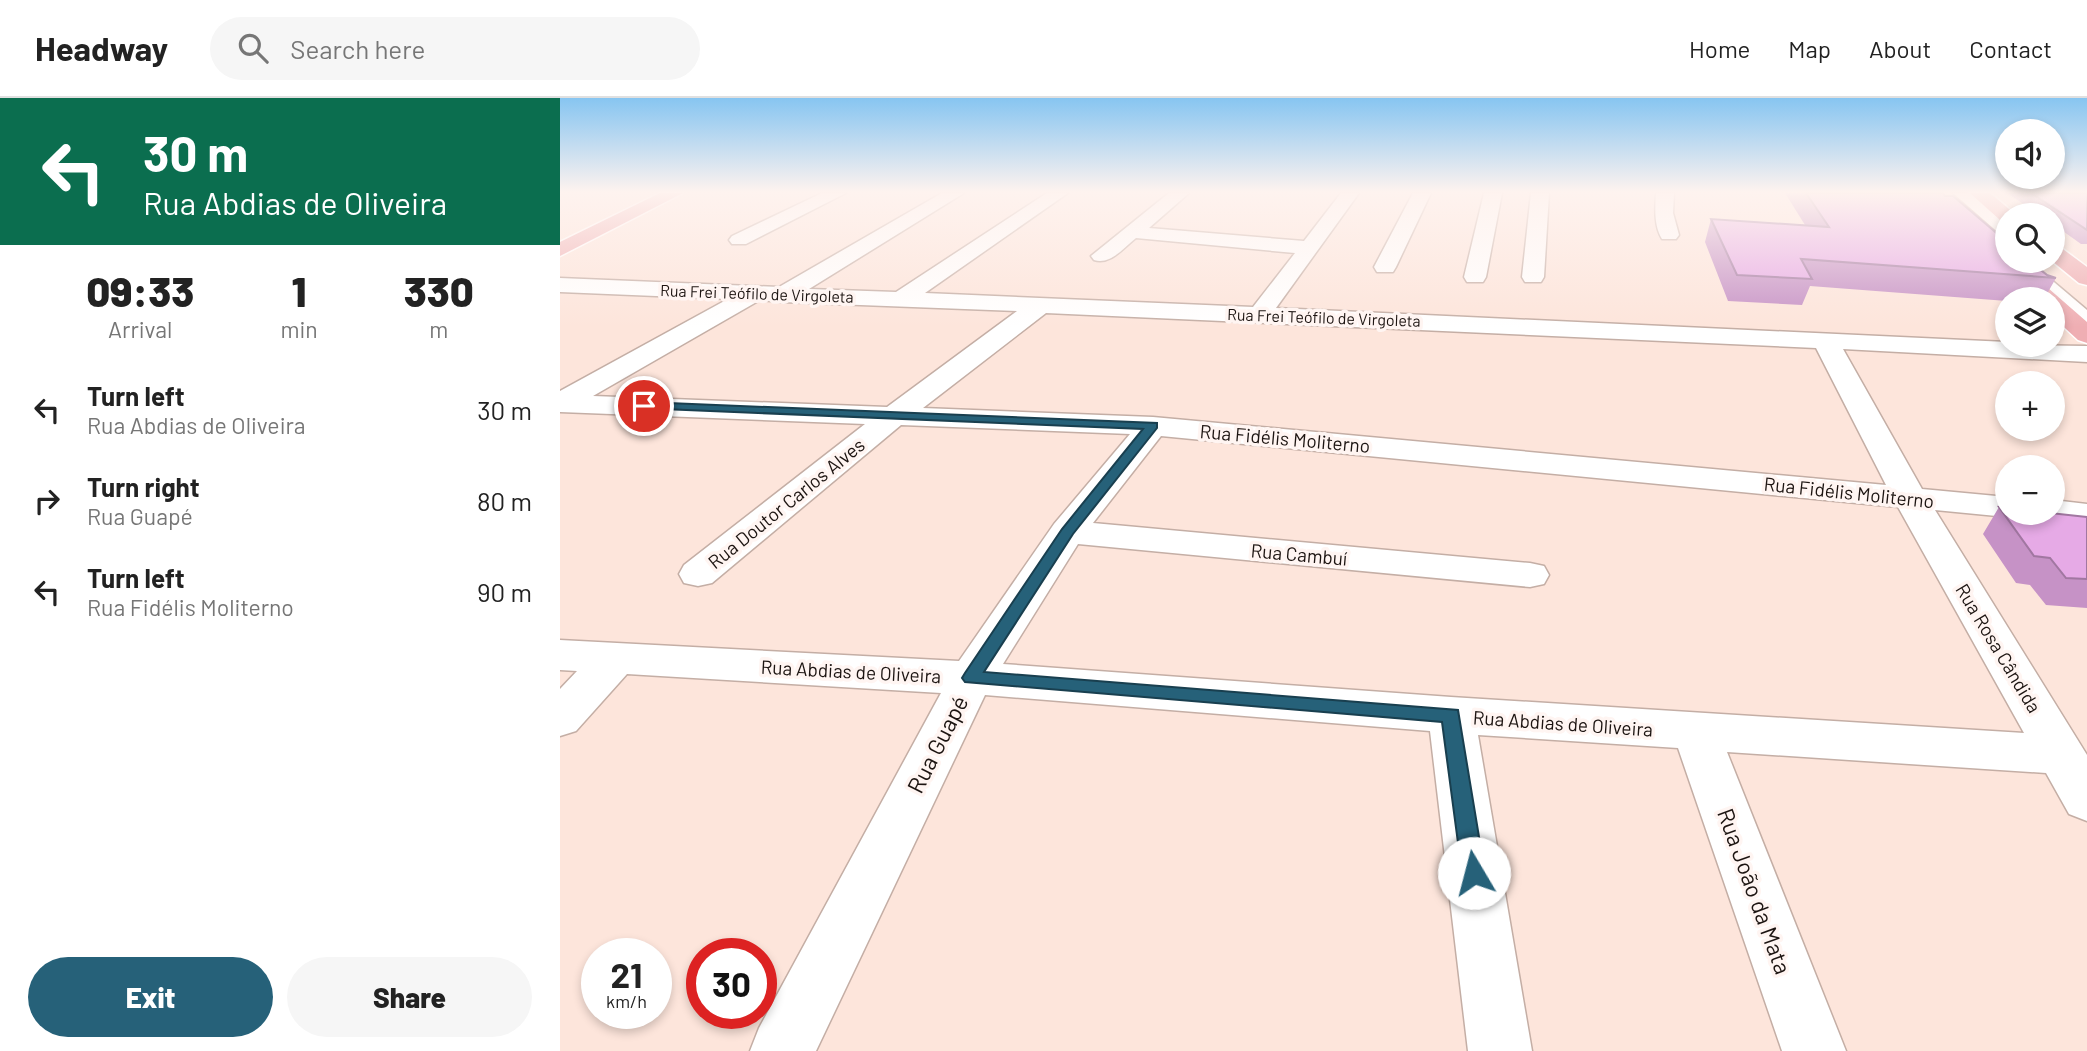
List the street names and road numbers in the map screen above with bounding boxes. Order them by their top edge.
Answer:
street label: Rua Frei Teófilo de Virgoleta [660,280,854,306]
street label: Rua Frei Teófilo de Virgoleta [1227,304,1421,330]
street label: Rua Fidélis Moliterno [1199,419,1371,457]
street label: Rua Doutor Carlos Alves [703,433,869,573]
street label: Rua Fidélis Moliterno [1763,472,1935,512]
street label: Rua Cambuí [1250,538,1348,570]
street label: Rua Rosa Cândida [1951,579,2047,717]
street label: Rua Abdias de Oliveira [760,655,942,687]
street label: Rua Guapé [901,691,973,797]
street label: Rua Abdias de Oliveira [1472,705,1654,741]
street label: Rua João da Mata [1712,804,1798,978]

